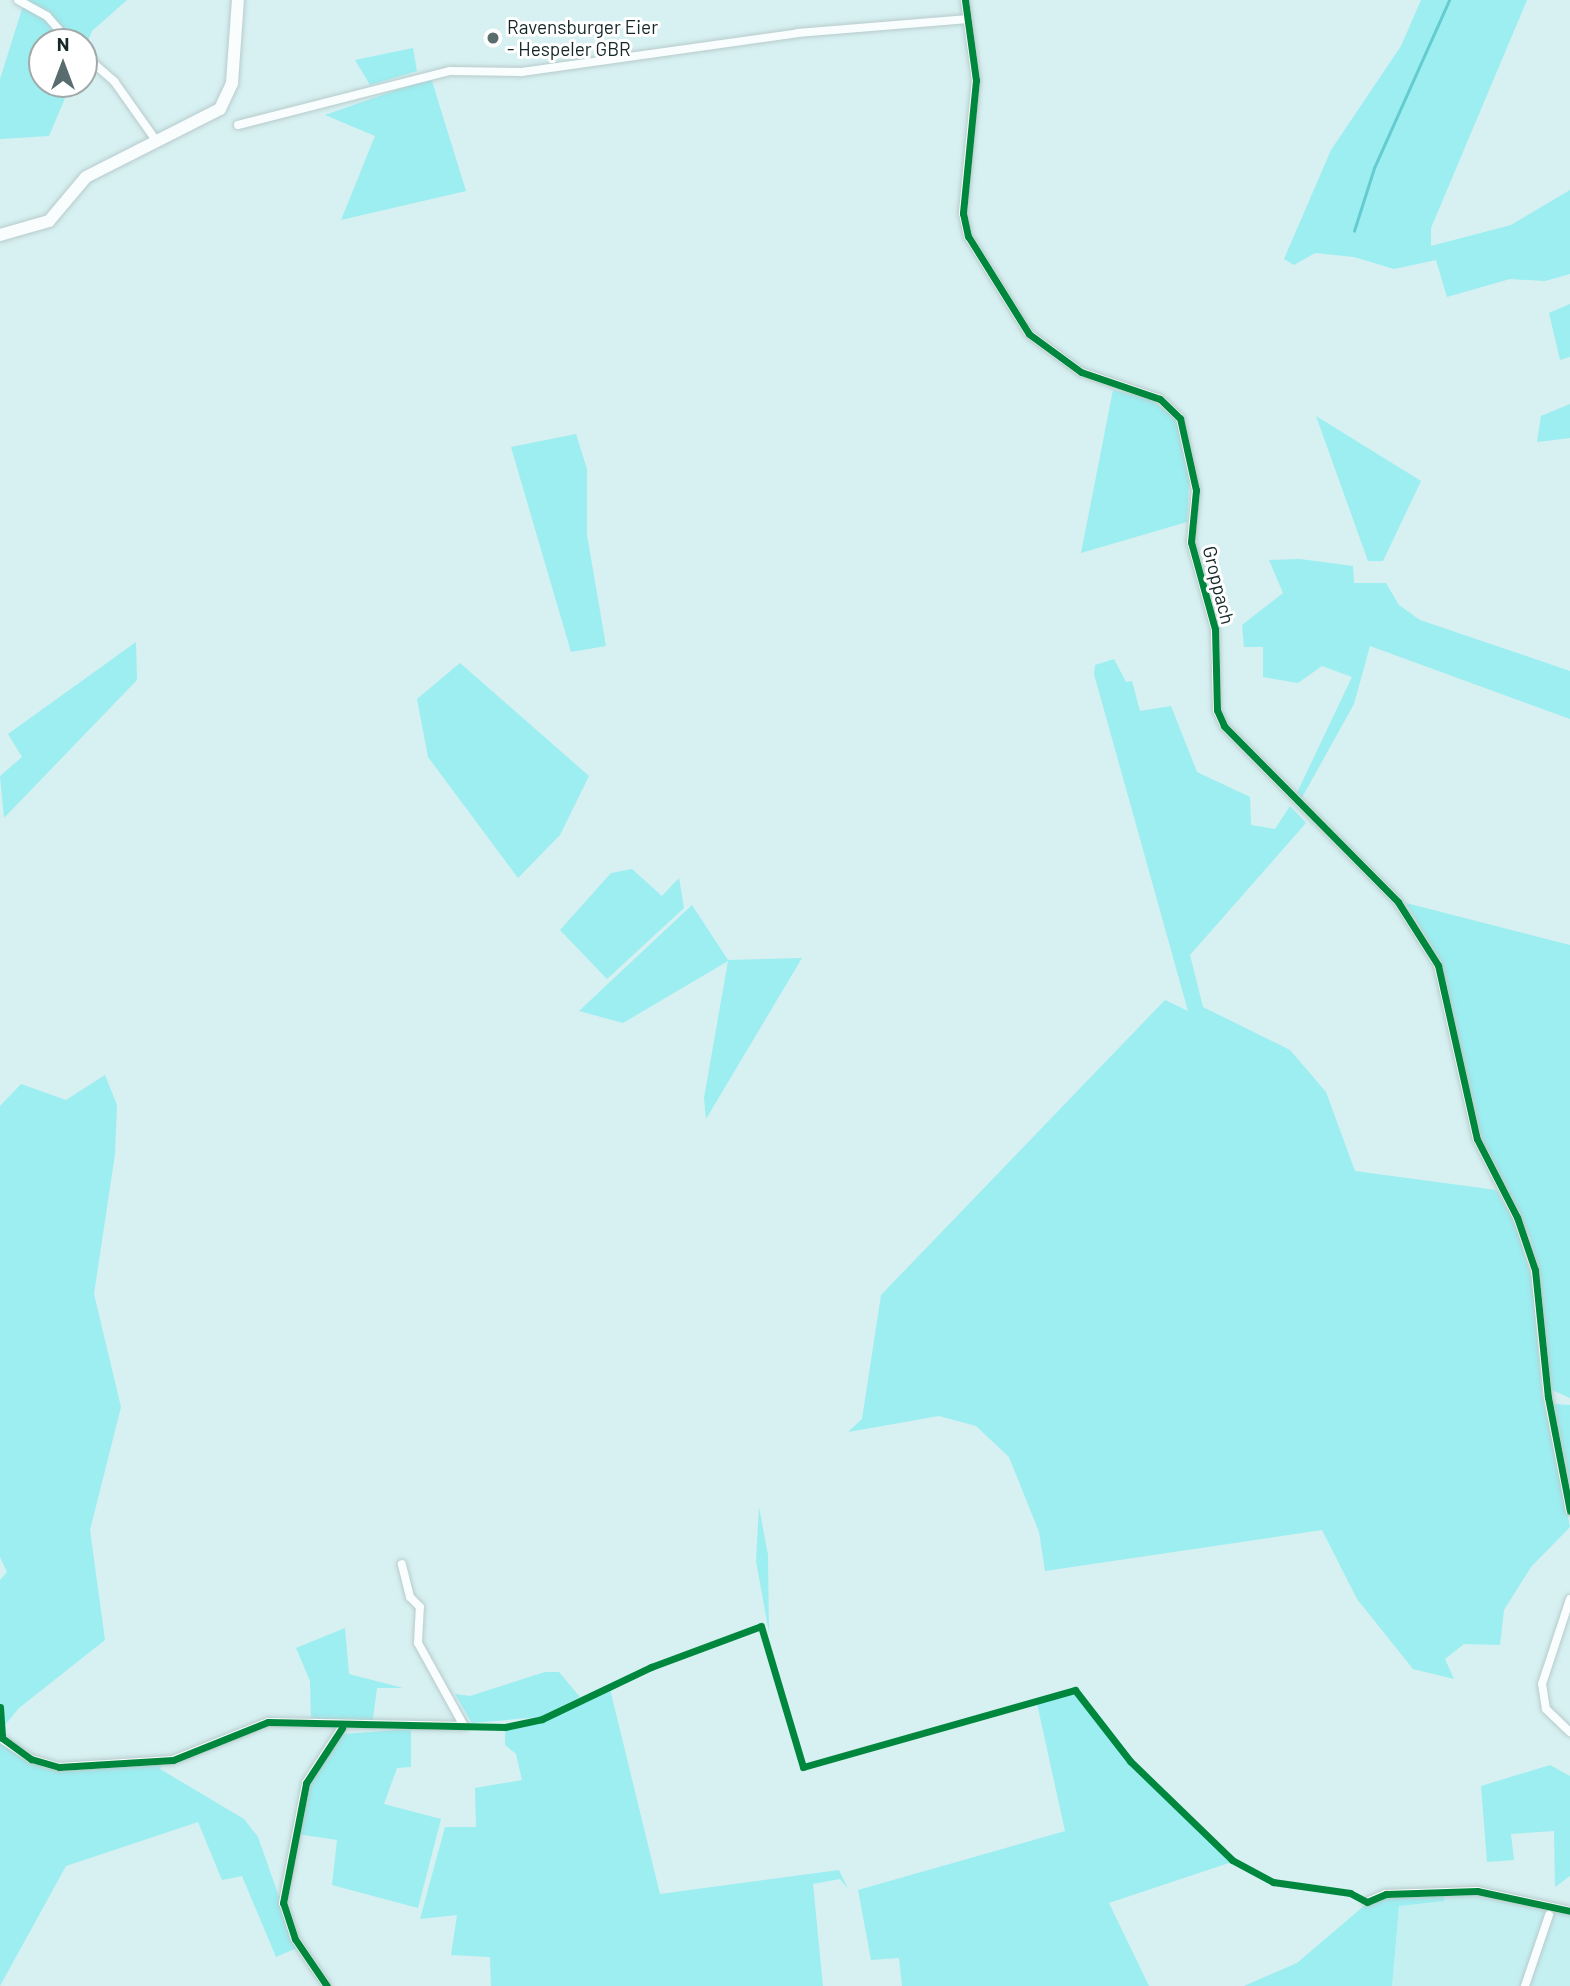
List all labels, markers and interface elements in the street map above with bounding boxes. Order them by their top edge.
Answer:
place label: Ravensburger Eier - Hespeler GBR [507,16,658,60]
north arrow [28,28,98,98]
marker: Ravensburger Eier - Hespeler GBR [485,30,501,46]
text: N [57,32,69,55]
street label: Groppach [1198,544,1240,626]

